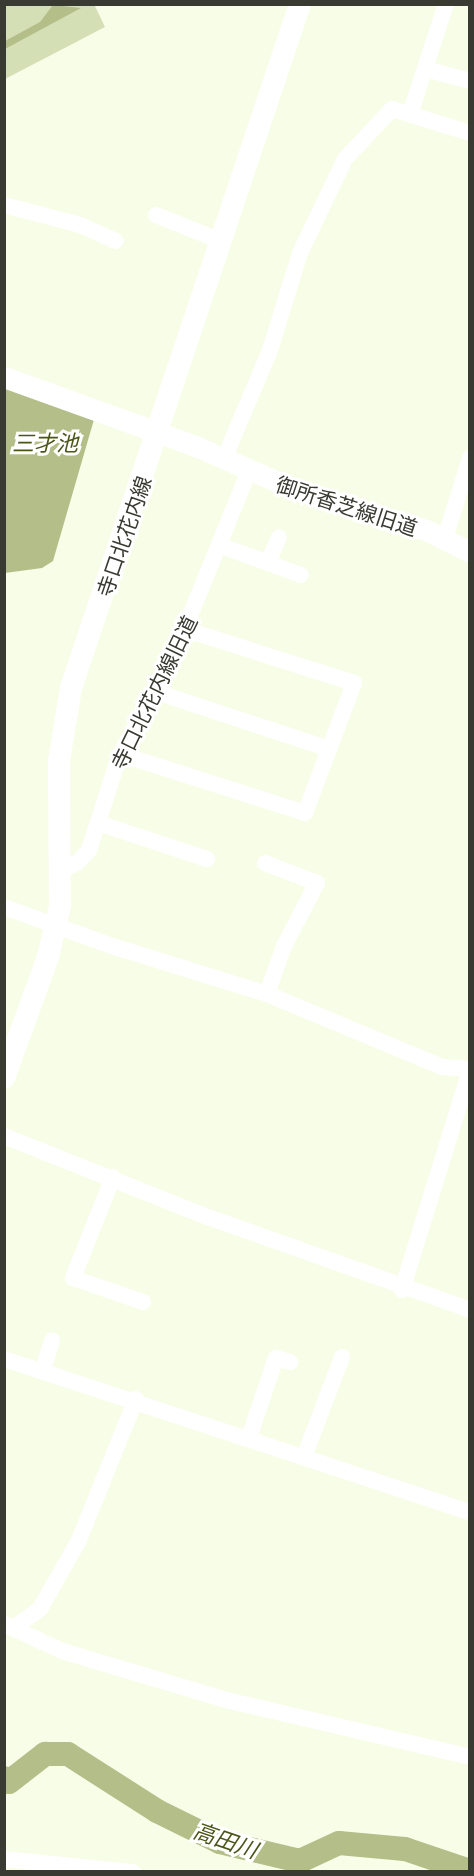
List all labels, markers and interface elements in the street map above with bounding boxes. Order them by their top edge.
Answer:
water label: 三才池 [12,429,78,455]
street label: 御所香芝線旧道 [273,470,421,540]
street label: 寺口北花内線 [91,472,155,600]
street label: 寺口北花内線旧道 [105,611,201,773]
water label: 高田川 [191,1816,261,1862]

